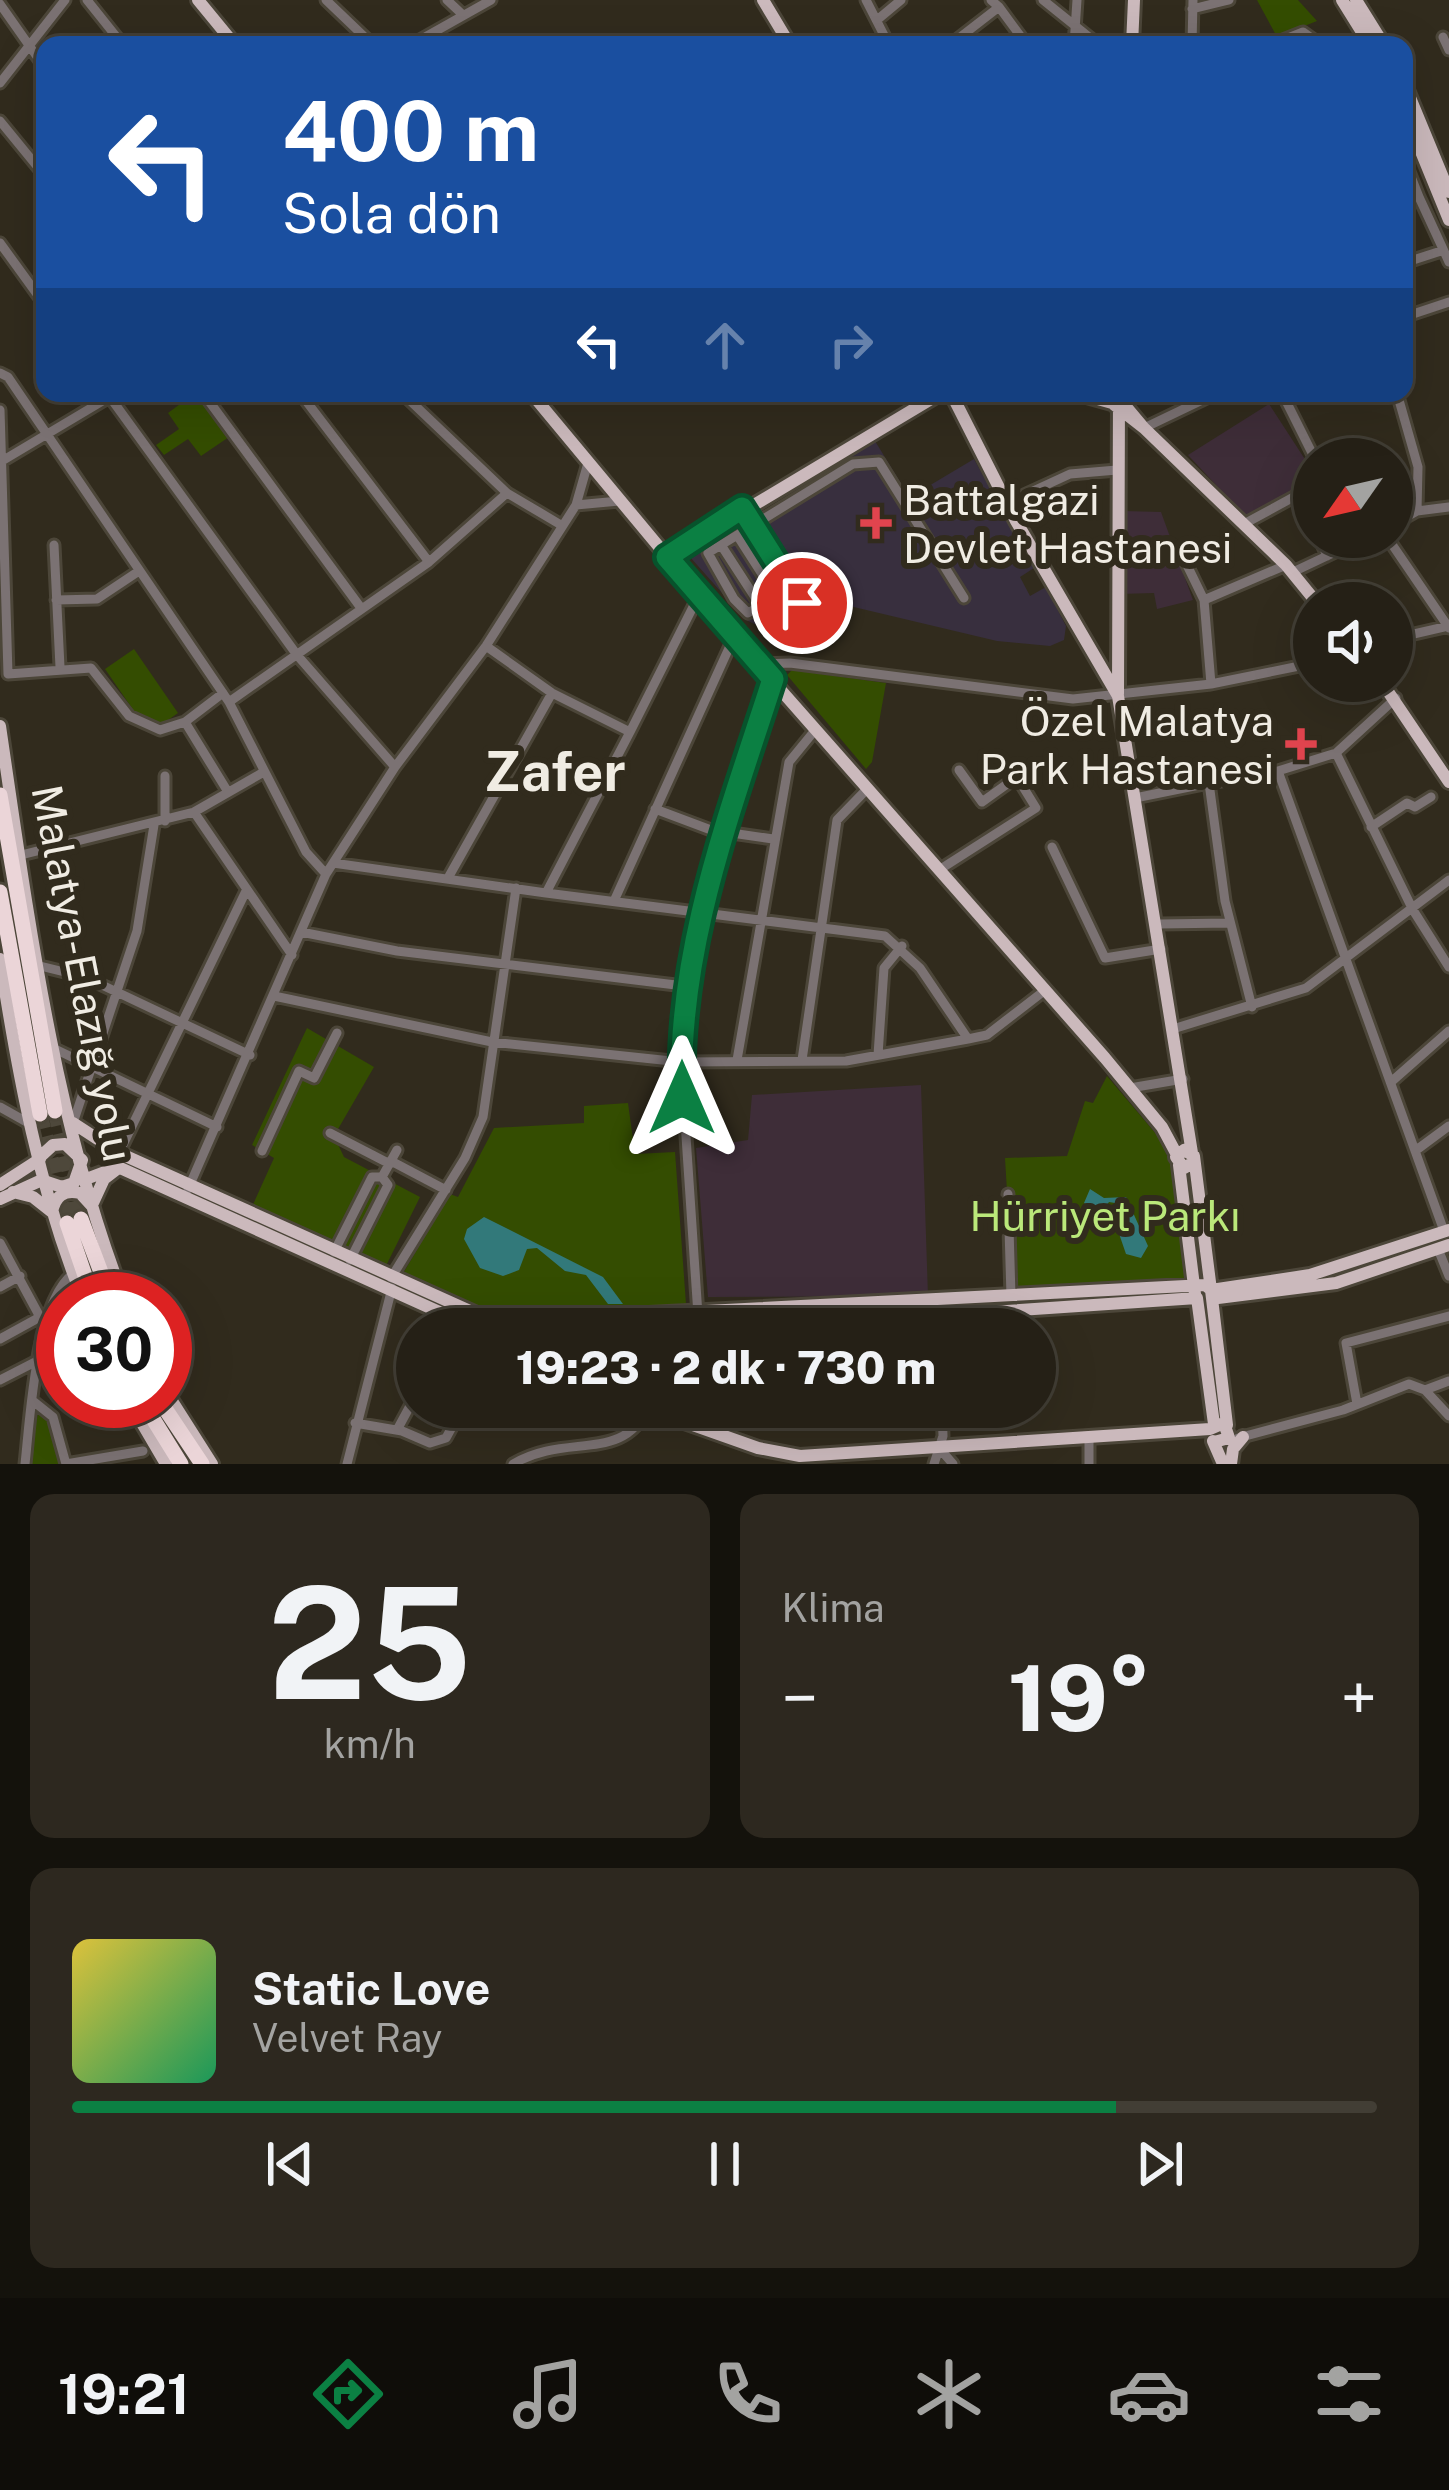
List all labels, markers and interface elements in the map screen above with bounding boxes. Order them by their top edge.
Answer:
text: 400 m [282,81,539,180]
icon: left [84,84,240,240]
text: Sola dön [282,182,501,245]
icon: left [566,312,632,378]
icon: ahead [692,312,758,378]
icon: right [818,312,884,378]
north arrow [1293,438,1413,558]
map controls [1293,438,1413,702]
place label: Battalgazi Devlet Hastanesi [903,475,1232,572]
marker: Battalgazi Devlet Hastanesi [860,507,892,539]
pin [751,552,853,654]
icon: arrive [769,570,835,636]
button: sound [1293,582,1413,702]
place label: Özel Malatya Park Hastanesi [980,696,1274,793]
marker: Özel Malatya Park Hastanesi [1285,728,1317,760]
district label: Zafer [484,740,626,803]
street label: Malatya-Elazığ yolu [22,781,144,1165]
position arrow [619,1035,745,1161]
park label: Hürriyet Parkı [970,1191,1240,1240]
speed limit sign: 30 [36,1272,192,1428]
text: 19:23 · 2 dk · 730 m [516,1341,936,1394]
text: 25 [268,1551,472,1734]
text: Klima [782,1585,885,1631]
text: 19° [1008,1645,1151,1751]
text: − [782,1659,818,1737]
text: + [1340,1659,1377,1737]
text: km/h [324,1721,416,1767]
text: Static Love [252,1962,491,2015]
text: Velvet Ray [252,2015,442,2061]
icon: previous [257,2131,323,2197]
icon: pause [692,2131,758,2197]
icon: next [1127,2131,1193,2197]
icon: directions [306,2352,390,2436]
icon: music [506,2352,590,2436]
icon: phone [706,2352,790,2436]
icon: climate [907,2352,991,2436]
icon: car [1107,2352,1191,2436]
icon: filters [1307,2352,1391,2436]
text: 19:21 [58,2363,190,2426]

